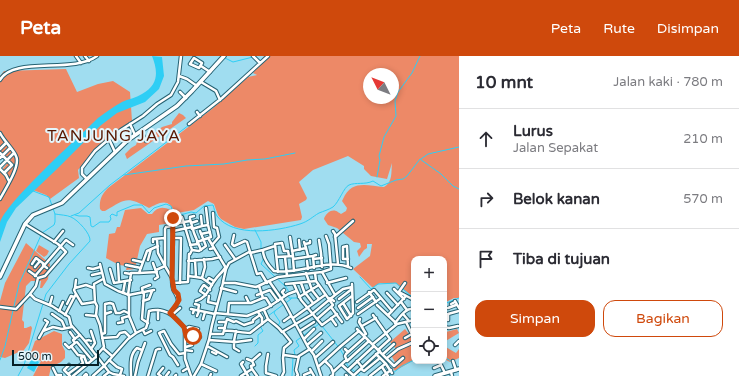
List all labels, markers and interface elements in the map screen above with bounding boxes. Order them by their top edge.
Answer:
text: Peta [20,17,61,39]
text: Peta [551,20,581,37]
text: Rute [603,20,635,37]
text: Disimpan [657,20,719,37]
north arrow [363,68,399,104]
text: 10 mnt [475,72,533,93]
text: Jalan kaki · 780 m [613,74,723,90]
text: Lurus [513,122,553,140]
district label: TANJUNG JAYA [47,126,181,146]
icon: ahead [475,128,497,150]
text: 210 m [683,131,723,147]
text: Jalan Sepakat [513,140,598,156]
icon: right [475,188,497,210]
text: Belok kanan [513,190,600,208]
text: 570 m [683,191,723,207]
route end [164,209,182,227]
icon: arrive [475,248,497,270]
text: Tiba di tujuan [513,250,610,268]
map controls [411,256,447,364]
button: + [411,256,447,292]
button: − [411,292,447,328]
button: Simpan [475,300,595,337]
button: Bagikan [603,300,723,337]
route start [184,327,202,345]
button: locate [411,328,447,364]
scale bar [12,348,99,367]
text: 500 m [18,350,52,363]

